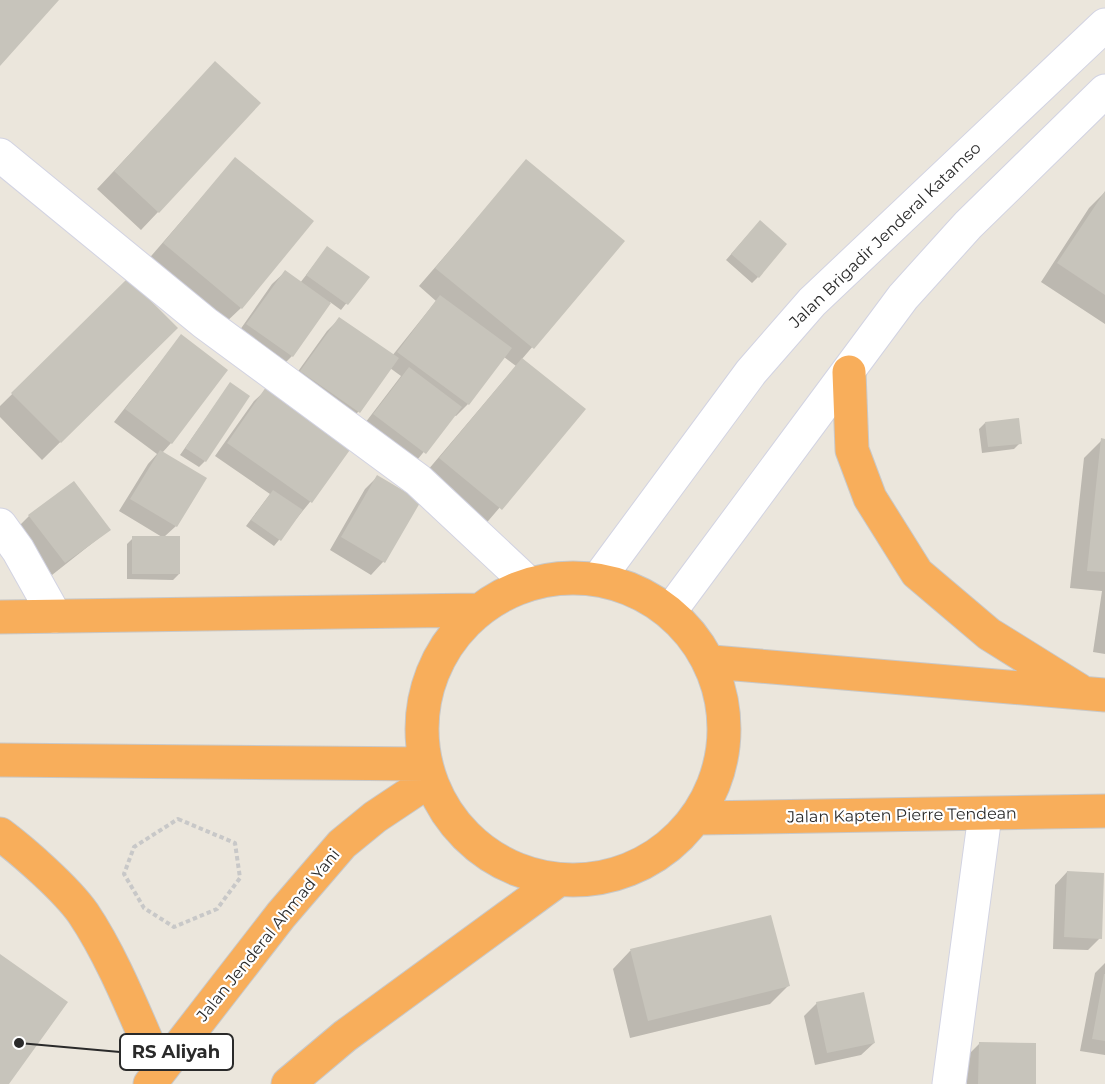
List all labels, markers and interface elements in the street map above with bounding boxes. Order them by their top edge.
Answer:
street label: Jalan Brigadir Jenderal Katamso [785,138,985,332]
street label: Jalan Kapten Pierre Tendean [786,803,1017,827]
street label: Jalan Jenderal Ahmad Yani [192,845,343,1026]
callout: RS Aliyah [120,1034,233,1070]
text: RS Aliyah [132,1041,220,1063]

